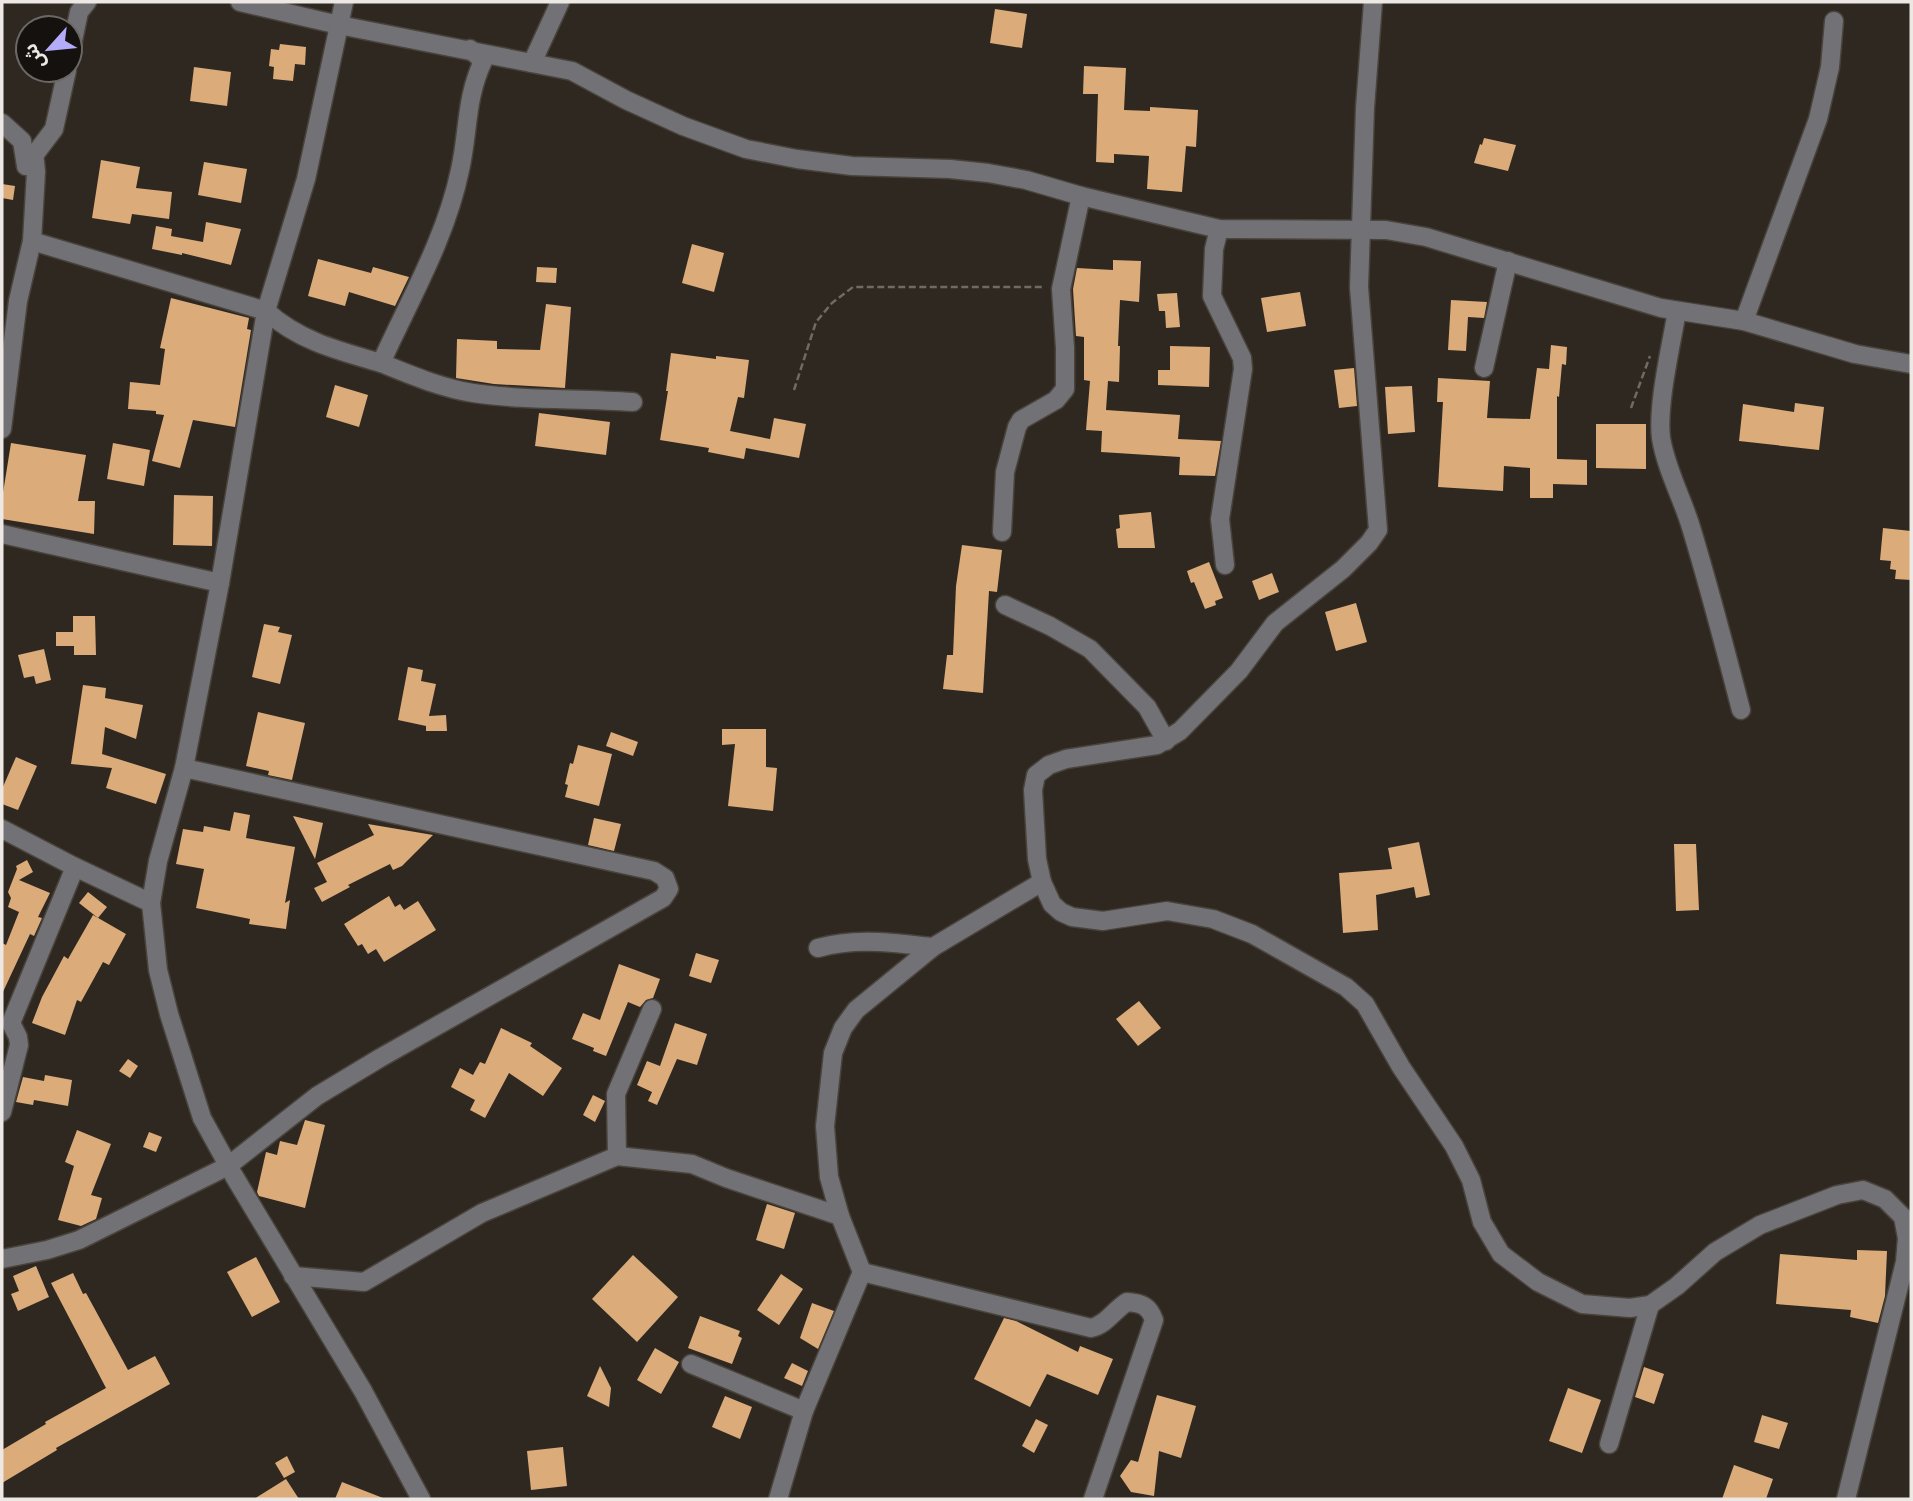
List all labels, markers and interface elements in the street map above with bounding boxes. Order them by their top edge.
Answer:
north arrow [14,14,84,84]
text: ش [18,40,50,73]

